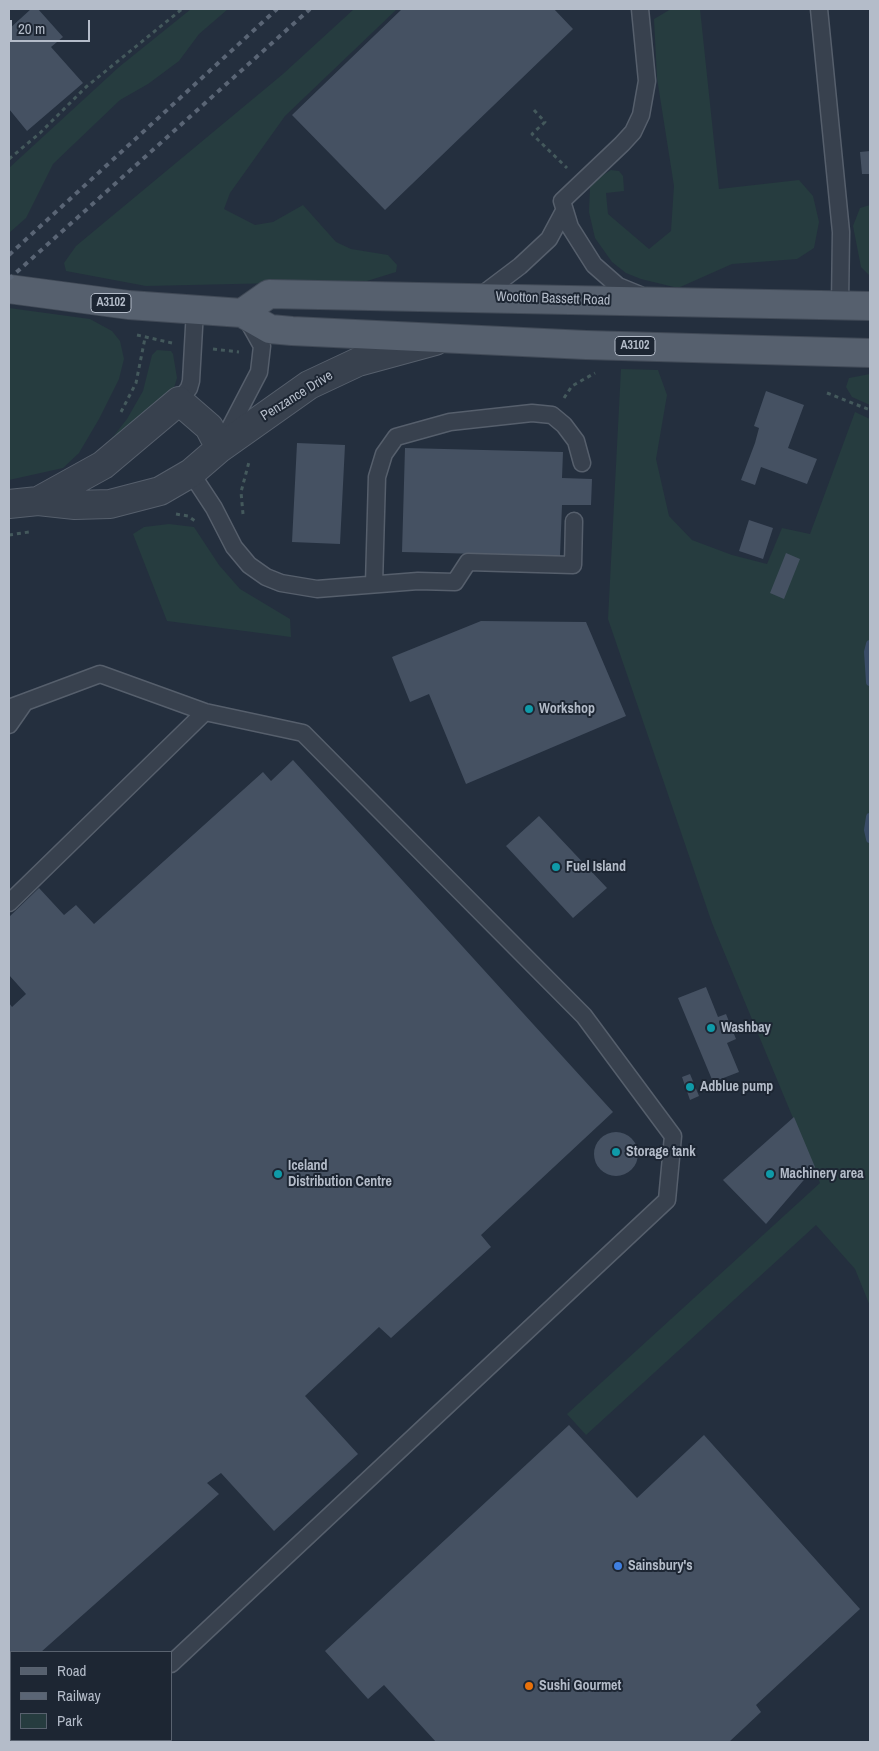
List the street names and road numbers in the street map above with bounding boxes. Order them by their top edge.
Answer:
street label: Wootton Bassett Road [495,289,611,309]
road number: A3102 [91,294,131,312]
road number: A3102 [615,336,655,356]
street label: Penzance Drive [258,367,336,425]

